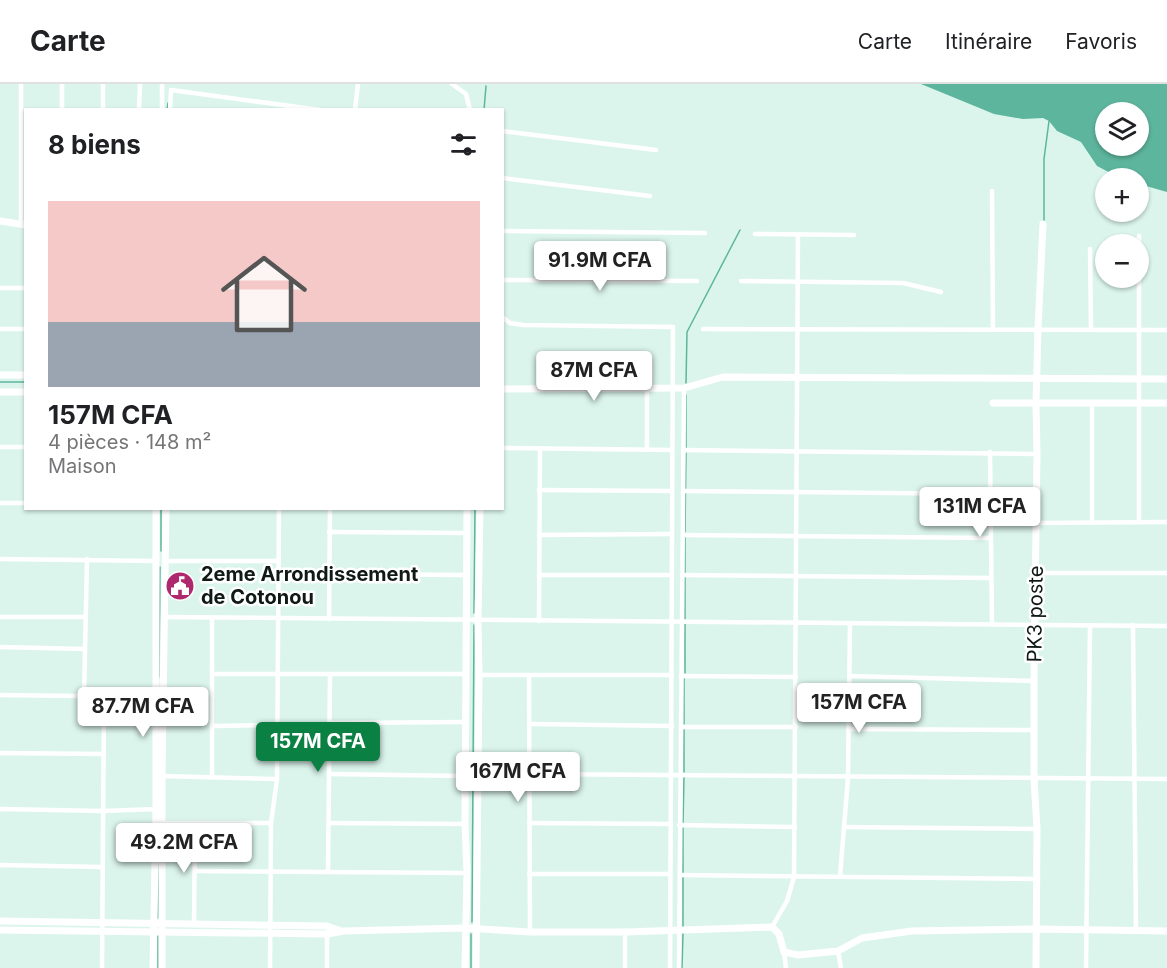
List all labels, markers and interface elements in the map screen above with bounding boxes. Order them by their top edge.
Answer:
text: Carte [30,24,106,58]
text: Carte [858,29,912,54]
text: Itinéraire [945,29,1032,54]
text: Favoris [1065,29,1137,54]
map controls [1095,102,1149,288]
button: layers [1095,102,1149,156]
icon: filters [447,128,480,161]
text: 8 biens [48,129,141,160]
button: + [1095,168,1149,222]
button: − [1095,234,1149,288]
icon: home [210,240,318,348]
pin: 91.9M CFA [531,241,669,292]
text: 91.9M CFA [548,248,652,272]
pin: 87M CFA [539,351,649,402]
text: 87M CFA [550,358,638,382]
text: 157M CFA [48,399,173,430]
text: 4 pièces · 148 m² [48,430,211,454]
text: Maison [48,454,117,478]
pin: 131M CFA [918,487,1042,538]
text: 131M CFA [933,494,1027,518]
place label: 2eme Arrondissement de Cotonou [201,562,418,609]
street label: PK3 poste [1022,565,1048,663]
public building icon: 2eme Arrondissement de Cotonou [164,570,196,602]
pin: 157M CFA [797,683,921,734]
pin: 87.7M CFA [74,687,212,738]
text: 157M CFA [811,690,907,714]
text: 87.7M CFA [92,694,194,718]
pin: 157M CFA [256,722,380,773]
text: 157M CFA [270,729,366,753]
pin: 167M CFA [456,752,580,803]
text: 167M CFA [470,759,566,783]
pin: 49.2M CFA [115,823,253,874]
text: 49.2M CFA [130,830,238,854]

